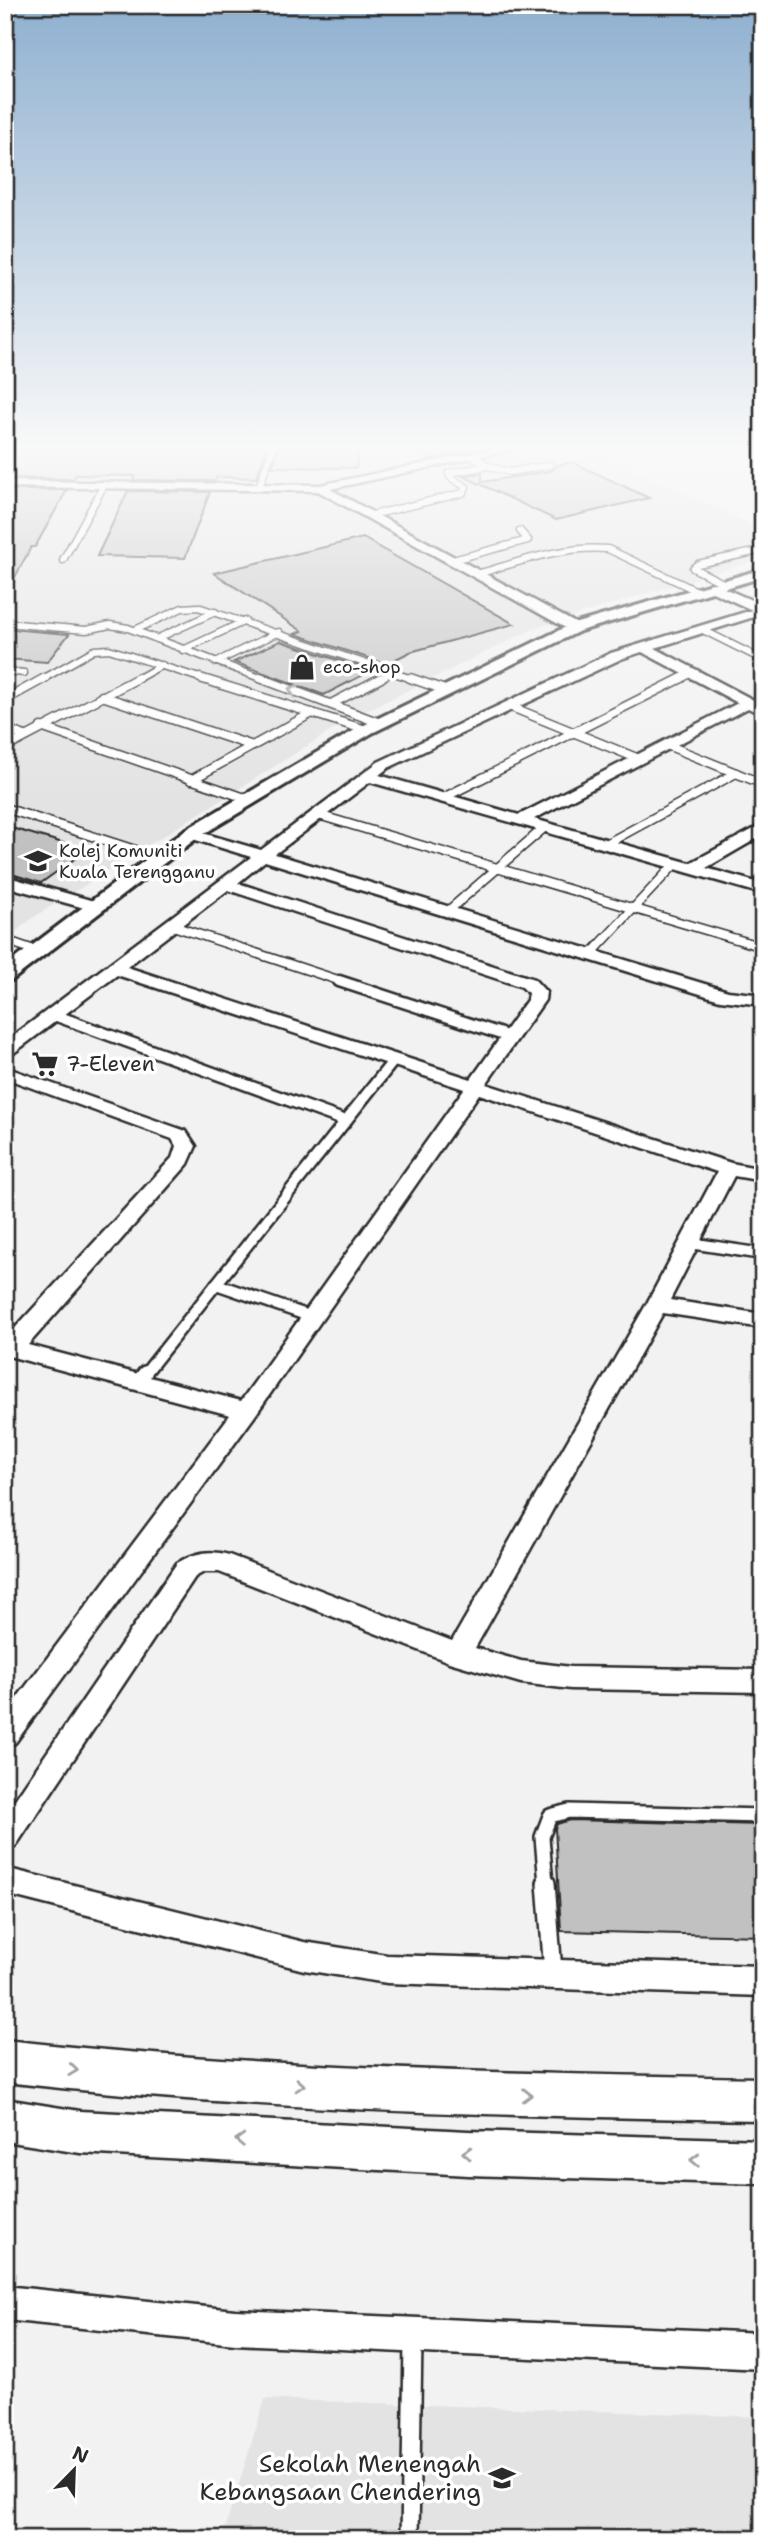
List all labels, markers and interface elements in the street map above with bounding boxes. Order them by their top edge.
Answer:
shop icon: eco-shop [287,652,317,682]
place label: eco-shop [323,655,401,679]
one-way arrow [288,685,300,699]
place label: Kolej Komuniti Kuala Terengganu [59,839,215,884]
school or university icon: Kolej Komuniti Kuala Terengganu [23,846,53,876]
supermarket icon: 7-Eleven [30,1049,60,1079]
place label: 7-Eleven [66,1050,155,1078]
one-way arrow [67,2062,79,2077]
one-way arrow [295,2077,306,2092]
one-way arrow [522,2088,533,2103]
one-way arrow [234,2133,245,2148]
one-way arrow [461,2145,472,2160]
one-way arrow [689,2152,699,2168]
north arrow [38,2436,108,2506]
text: N [69,2440,92,2469]
place label: Sekolah Menengah Kebangsaan Chendering [200,2448,481,2508]
school or university icon: Sekolah Menengah Kebangsaan Chendering [487,2463,517,2493]

